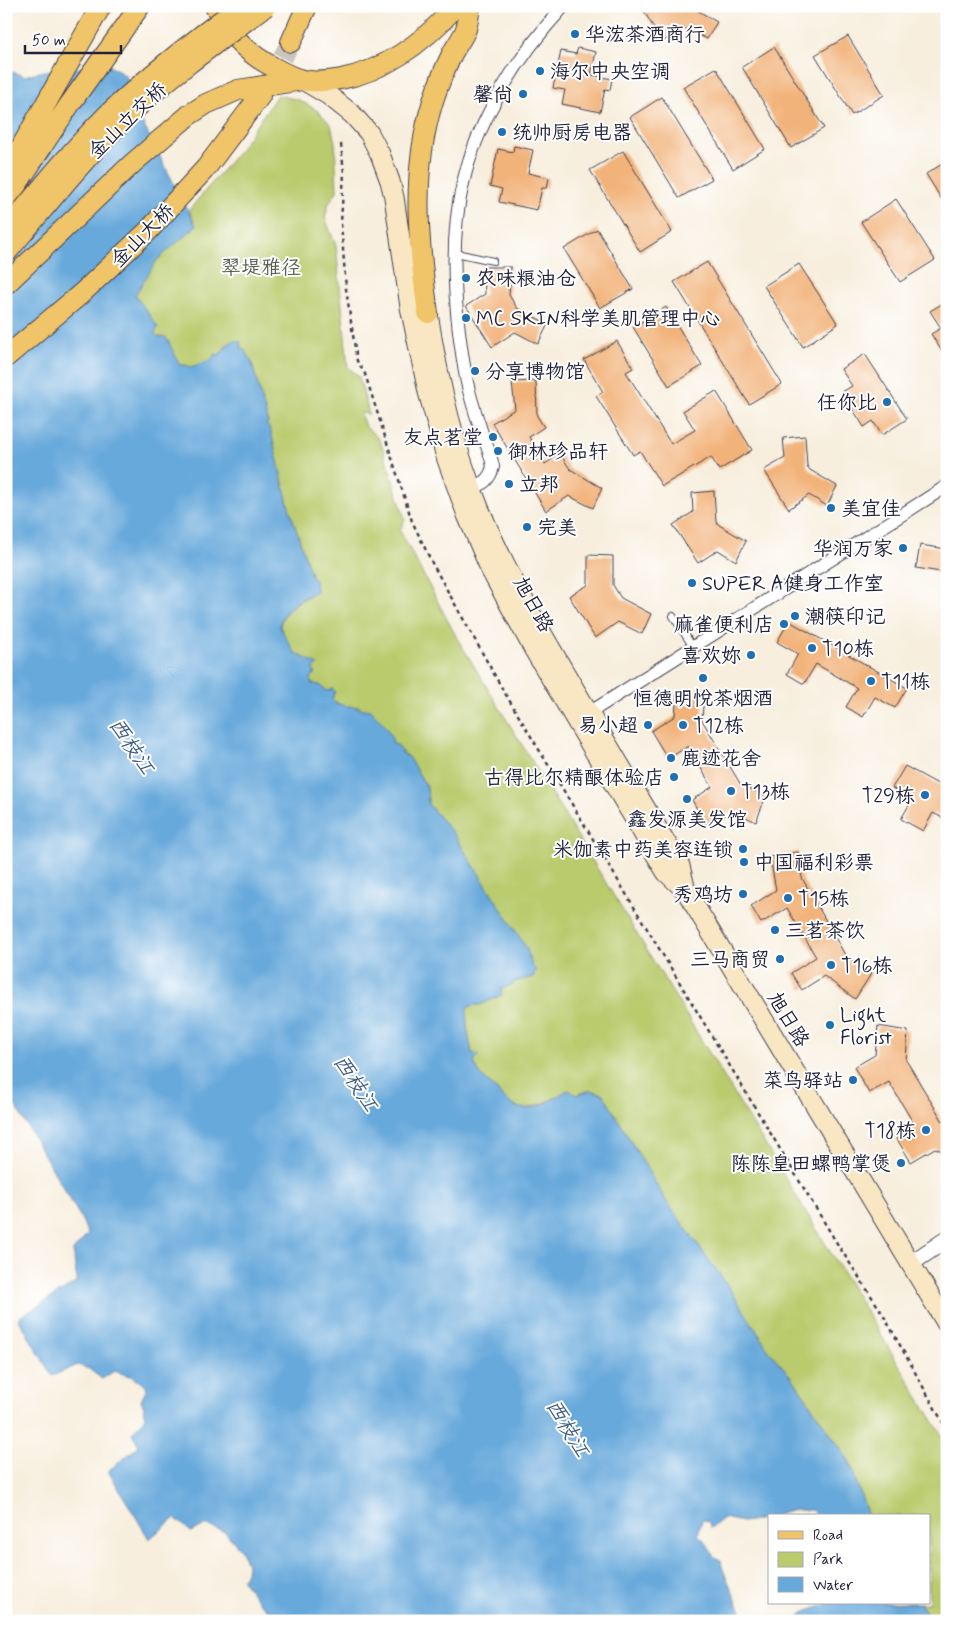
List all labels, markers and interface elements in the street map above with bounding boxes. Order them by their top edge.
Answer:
scale bar [25,22,121,54]
place label: 华浤茶酒商行 [585,22,705,49]
marker: 华浤茶酒商行 [569,28,581,40]
text: 50 m [32,31,66,51]
place label: 海尔中央空调 [550,59,670,86]
marker: 海尔中央空调 [534,65,546,77]
street label: 金山立交桥 [83,77,173,166]
place label: 馨尚 [473,82,513,109]
marker: 馨尚 [517,88,529,100]
place label: 统帅厨房电器 [512,120,632,147]
marker: 统帅厨房电器 [496,126,508,138]
street label: 金山大桥 [105,198,181,274]
park label: 翠堤雅径 [221,255,301,282]
place label: 农味粮油仓 [476,266,576,293]
marker: 农味粮油仓 [460,272,472,284]
place label: MC SKIN科学美肌管理中心 [476,306,720,333]
marker: MC SKIN科学美肌管理中心 [460,312,472,324]
place label: 分享博物馆 [485,359,585,386]
marker: 分享博物馆 [469,365,481,377]
place label: 任你比 [817,390,877,417]
marker: 任你比 [881,396,893,408]
place label: 友点茗堂 [403,425,483,452]
marker: 友点茗堂 [487,431,499,443]
place label: 御林珍品轩 [508,439,608,466]
marker: 御林珍品轩 [492,445,504,457]
place label: 立邦 [519,472,559,499]
marker: 立邦 [503,478,515,490]
place label: 美宜佳 [841,496,901,523]
marker: 美宜佳 [825,502,837,514]
place label: 完美 [537,515,577,542]
marker: 完美 [521,521,533,533]
place label: 华润万家 [813,536,893,563]
marker: 华润万家 [897,542,909,554]
place label: SUPER A健身工作室 [702,571,884,598]
street label: 旭日路 [506,572,560,638]
marker: SUPER A健身工作室 [686,577,698,589]
place label: 潮筷印记 [805,604,885,631]
marker: 潮筷印记 [789,610,801,622]
place label: 麻雀便利店 [674,612,774,639]
marker: 麻雀便利店 [778,618,790,630]
place label: T10栋 [822,636,874,663]
marker: T10栋 [806,642,818,654]
place label: 喜欢妳 [681,643,741,670]
marker: 喜欢妳 [745,649,757,661]
place label: T11栋 [881,669,930,696]
marker: 恒德明悦茶烟酒 [697,672,709,684]
marker: T11栋 [865,675,877,687]
place label: 恒德明悦茶烟酒 [633,686,773,713]
water label: 西枝江 [102,713,161,781]
place label: 易小超 [578,713,638,740]
place label: T12栋 [693,713,744,740]
marker: 易小超 [642,719,654,731]
marker: T12栋 [677,719,689,731]
place label: 鹿迹花舍 [681,746,761,773]
marker: 鹿迹花舍 [665,752,677,764]
place label: 古得比尔精酿体验店 [484,765,664,792]
marker: 古得比尔精酿体验店 [668,771,680,783]
place label: T13栋 [741,779,790,806]
place label: T29栋 [862,783,915,810]
marker: T13栋 [725,785,737,797]
marker: T29栋 [919,789,931,801]
marker: 鑫发源美发馆 [681,793,693,805]
place label: 鑫发源美发馆 [627,807,747,834]
place label: 米伽素中药美容连锁 [553,837,733,864]
marker: 米伽素中药美容连锁 [737,843,749,855]
place label: 中国福利彩票 [754,850,874,877]
marker: 中国福利彩票 [738,856,750,868]
place label: 秀鸡坊 [673,882,733,909]
place label: T15栋 [798,886,849,913]
marker: 秀鸡坊 [737,888,749,900]
marker: T15栋 [782,892,794,904]
place label: 三茗茶饮 [785,918,865,945]
marker: 三茗茶饮 [769,924,781,936]
place label: 三马商贸 [690,947,770,974]
marker: 三马商贸 [774,953,786,965]
place label: T16栋 [841,953,893,980]
marker: T16栋 [825,959,837,971]
street label: 旭日路 [761,987,815,1053]
place label: Light Florist [840,1002,892,1052]
marker: Light Florist [824,1019,836,1031]
water label: 西枝江 [326,1050,385,1118]
place label: 菜鸟驿站 [763,1068,843,1095]
marker: 菜鸟驿站 [847,1074,859,1086]
place label: T18栋 [865,1118,916,1145]
marker: T18栋 [920,1124,932,1136]
place label: 陈陈皇田螺鸭掌煲 [731,1151,891,1178]
marker: 陈陈皇田螺鸭掌煲 [895,1157,907,1169]
water label: 西枝江 [539,1394,596,1464]
legend [768,1514,930,1604]
text: Road [813,1526,843,1546]
text: Park [813,1550,843,1570]
text: Water [813,1576,853,1596]

